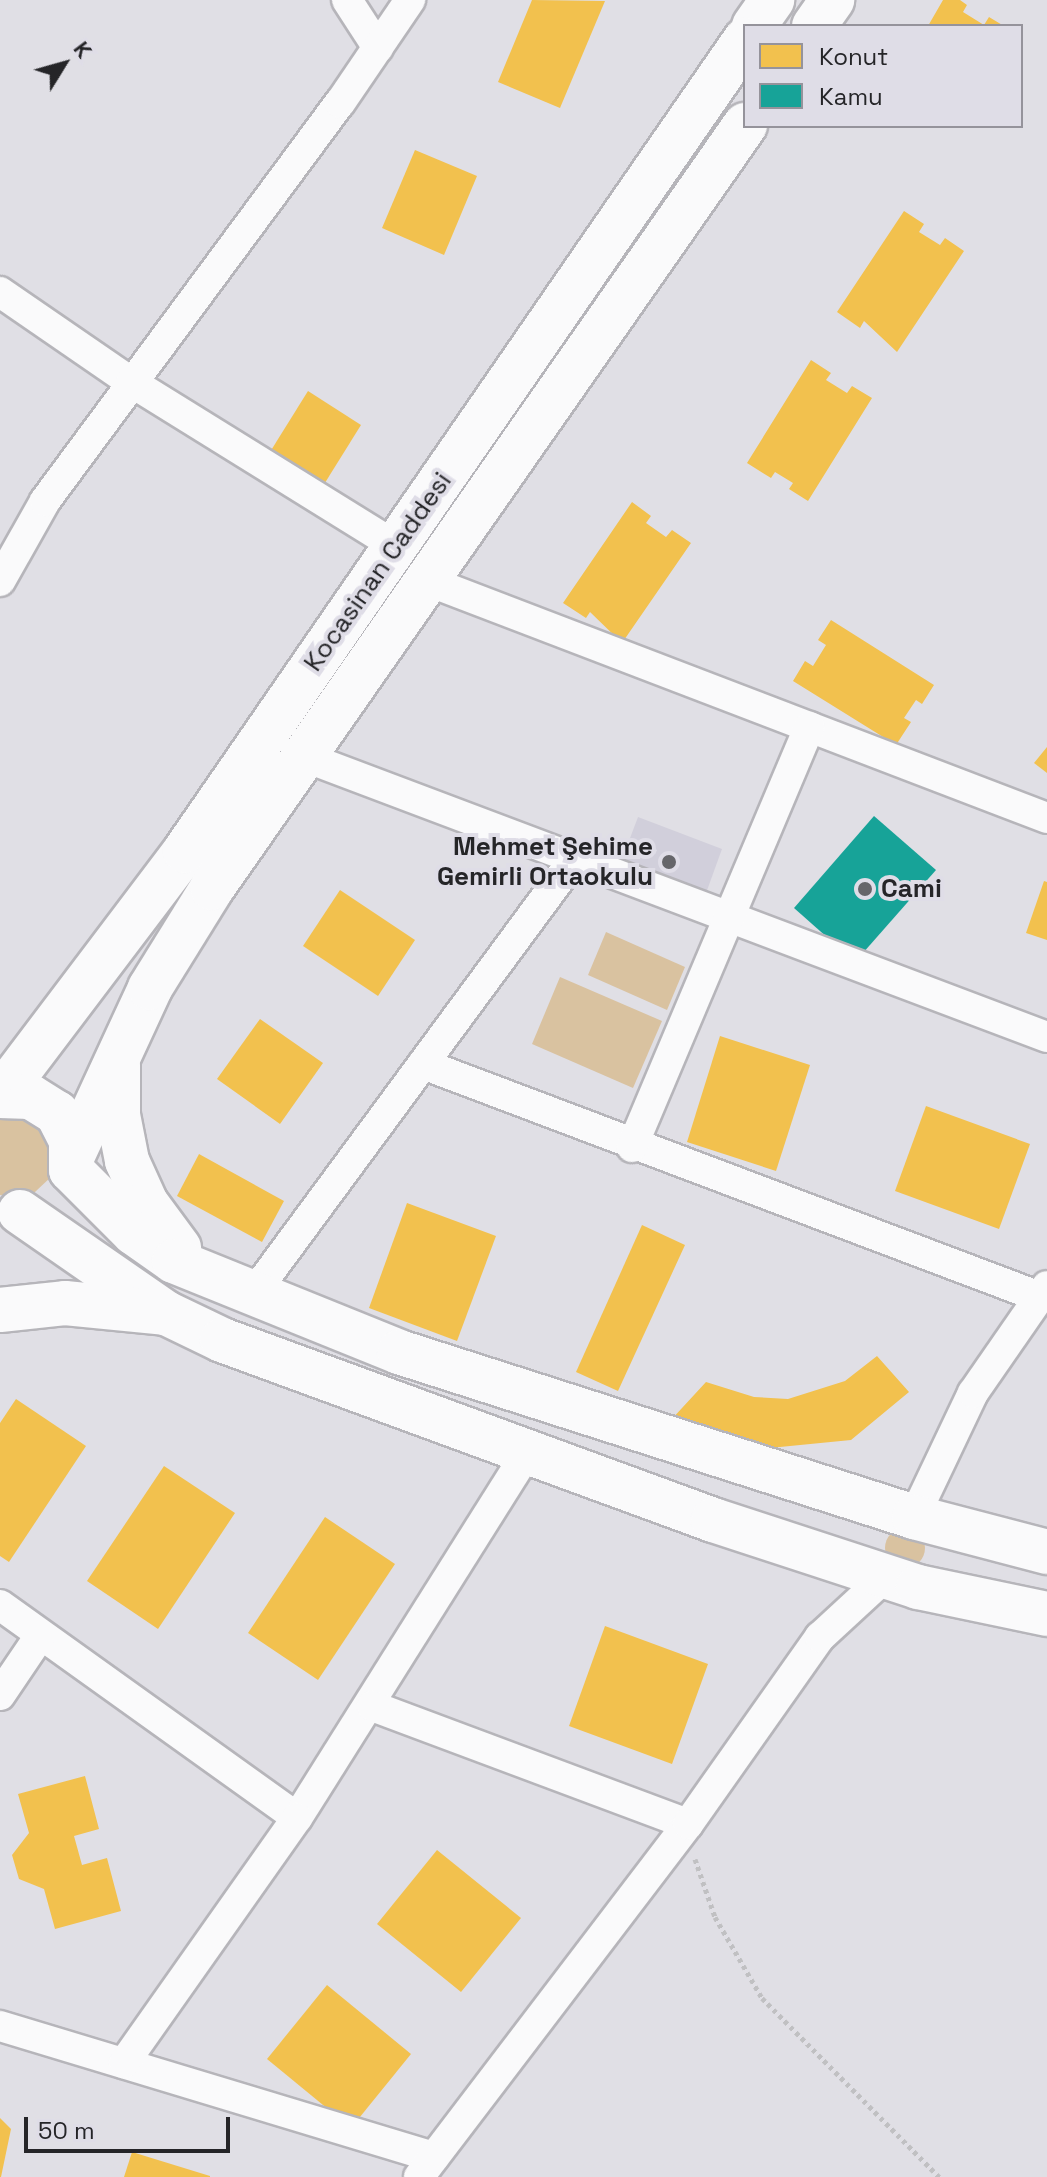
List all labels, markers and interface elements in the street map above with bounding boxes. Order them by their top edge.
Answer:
north arrow [24,24,104,104]
legend [743,24,1023,128]
text: K [68,36,98,63]
text: Konut [819,41,888,72]
text: Kamu [819,81,883,112]
street label: Kocasinan Caddesi [298,467,458,677]
place label: Mehmet Şehime Gemirli Ortaokulu [437,831,653,892]
marker: Mehmet Şehime Gemirli Ortaokulu [660,853,678,871]
place label: Cami [881,873,942,905]
marker: Cami [856,880,874,898]
scale bar [28,2101,234,2151]
text: 50 m [38,2115,95,2146]

